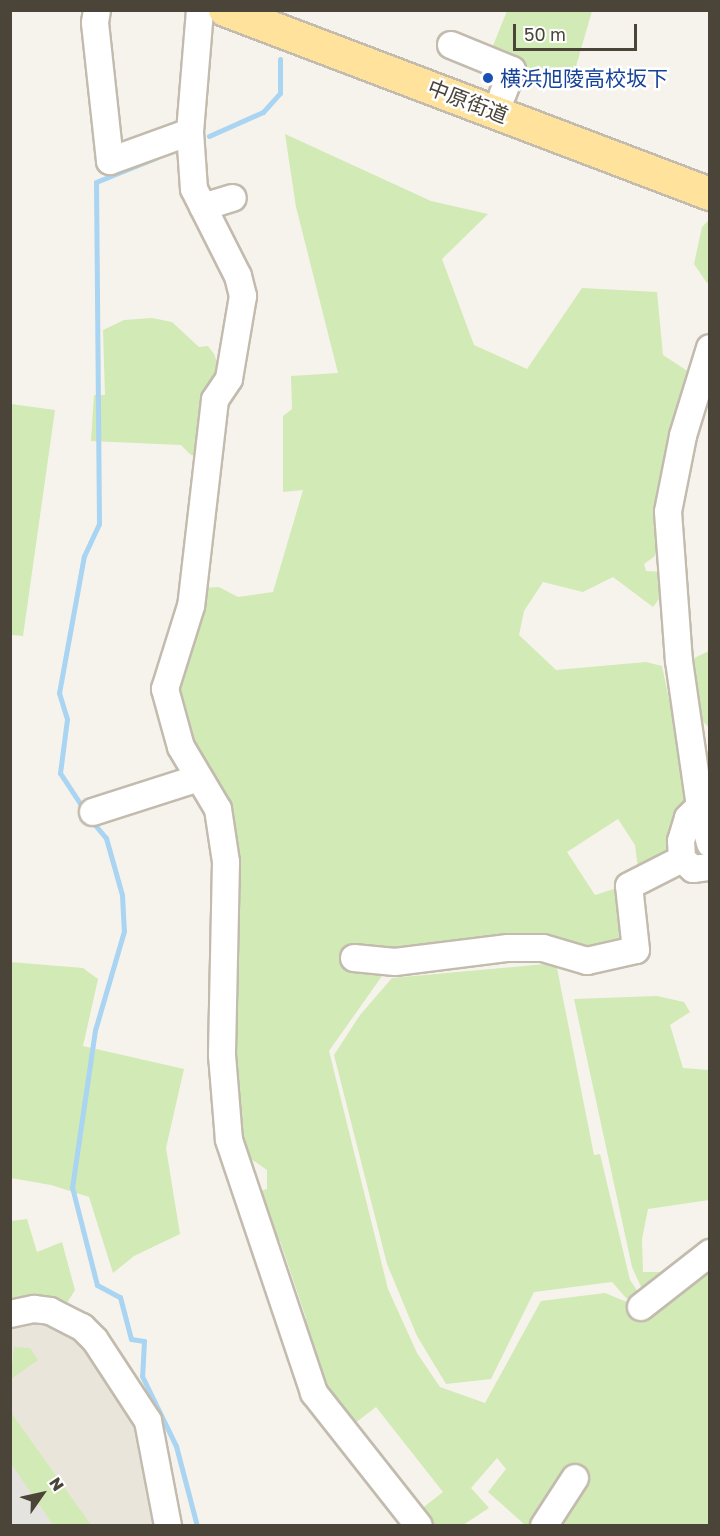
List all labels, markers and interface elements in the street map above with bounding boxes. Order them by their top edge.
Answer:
scale bar [516,12,640,50]
text: 50 m [524,23,566,45]
place label: 横浜旭陵高校坂下 [500,65,668,91]
marker: 横浜旭陵高校坂下 [481,71,495,85]
street label: 中原街道 [424,74,512,128]
north arrow [12,1464,72,1524]
text: N [45,1473,69,1495]

